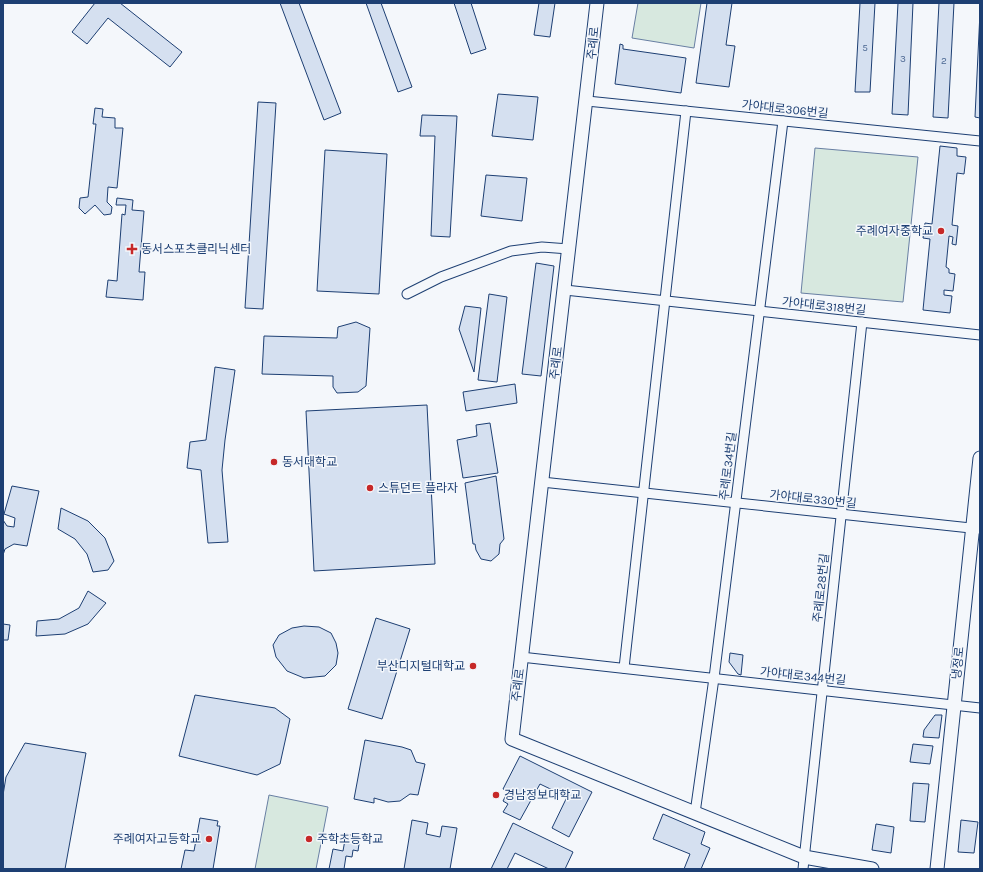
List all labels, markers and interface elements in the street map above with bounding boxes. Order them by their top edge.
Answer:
street label: 주례로 [584,26,602,60]
house number: 5 [862,42,868,54]
house number: 3 [900,53,906,65]
house number: 2 [941,55,947,67]
street label: 가야대로306번길 [741,97,829,121]
place label: 주례여자중학교 [856,224,933,238]
marker: 주례여자중학교 [936,226,946,236]
place label: 동서스포츠클리닉센터 [141,242,251,256]
marker: 동서스포츠클리닉센터 [126,243,138,255]
street label: 가야대로318번길 [781,295,867,317]
street label: 주례로 [547,346,565,380]
street label: 주례로34번길 [717,431,739,501]
place label: 동서대학교 [282,455,337,469]
marker: 동서대학교 [269,457,279,467]
place label: 스튜던트 플라자 [378,481,458,495]
marker: 스튜던트 플라자 [365,483,375,493]
street label: 가야대로330번길 [769,487,857,511]
street label: 주례로28번길 [810,553,832,623]
street label: 냉정로 [949,646,967,680]
place label: 부산디지털대학교 [377,659,465,673]
marker: 부산디지털대학교 [468,661,478,671]
street label: 가야대로344번길 [759,665,847,687]
street label: 주례로 [509,668,527,702]
place label: 경남정보대학교 [504,788,581,802]
marker: 경남정보대학교 [491,790,501,800]
place label: 주례여자고등학교 [113,832,201,846]
place label: 주학초등학교 [317,832,383,846]
marker: 주례여자고등학교 [204,834,214,844]
marker: 주학초등학교 [304,834,314,844]

